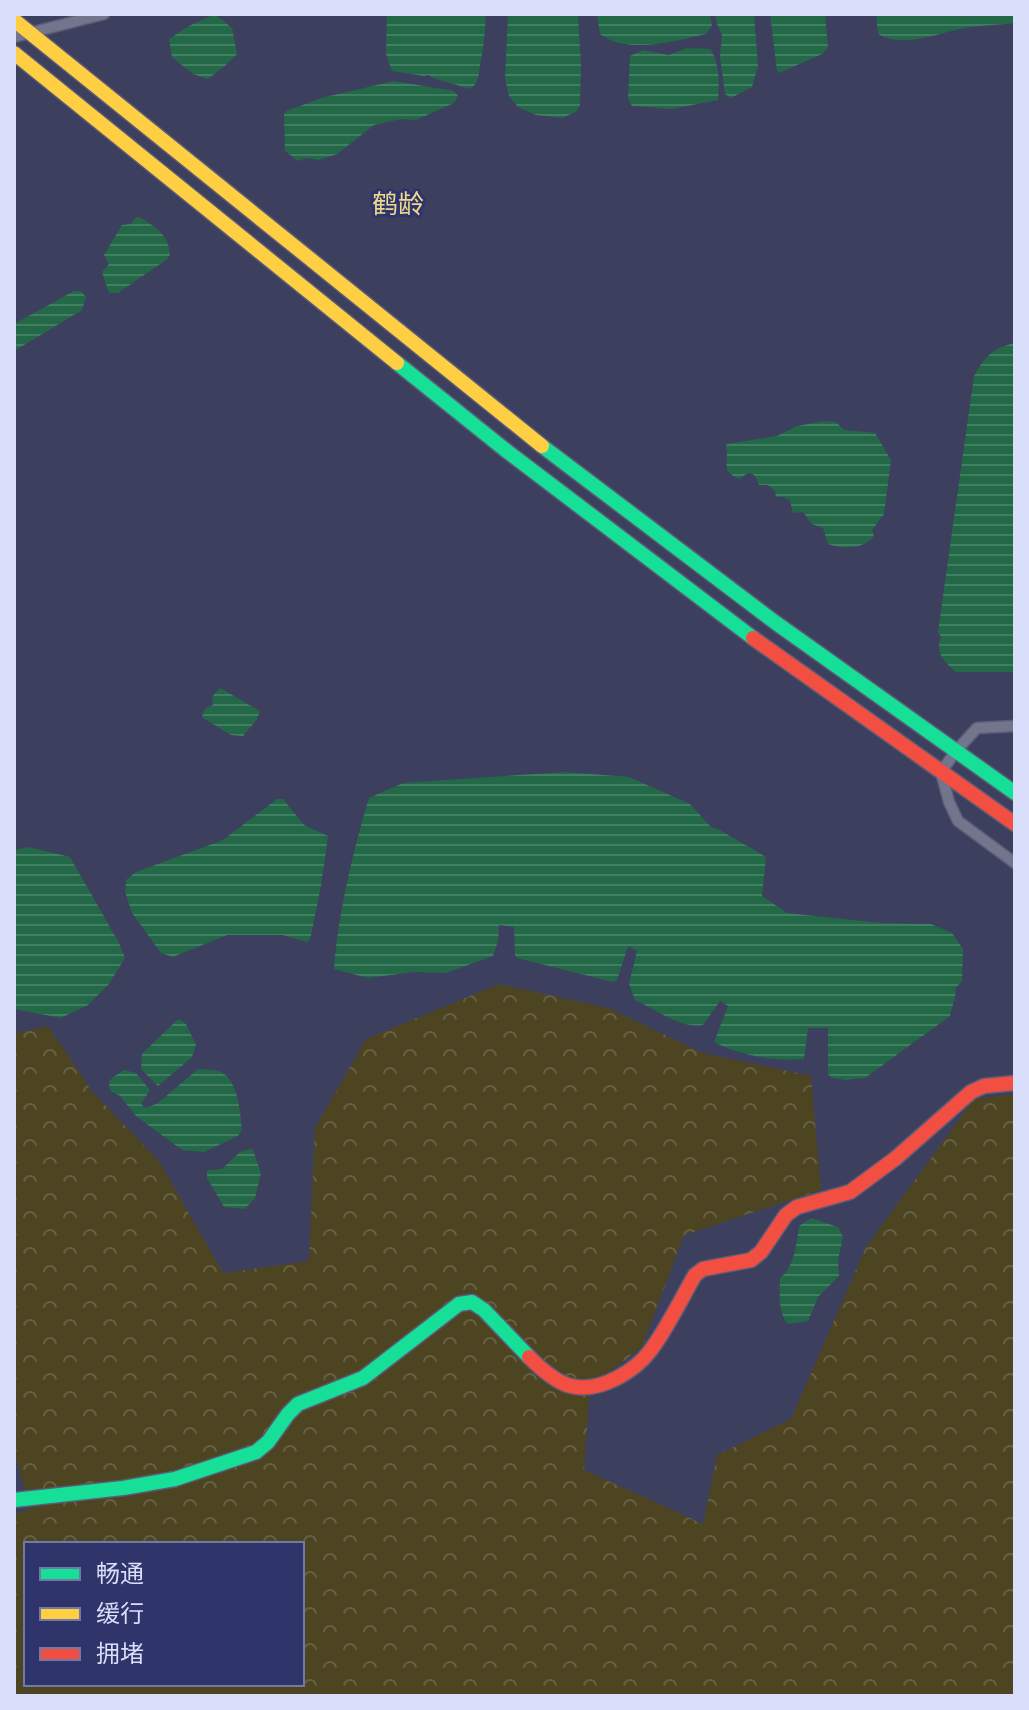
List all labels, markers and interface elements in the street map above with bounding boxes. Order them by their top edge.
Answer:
district label: 鹤龄 [372,187,424,222]
legend [24,1542,304,1686]
text: 畅通 [96,1558,144,1590]
text: 缓行 [96,1598,144,1630]
text: 拥堵 [96,1638,144,1670]

